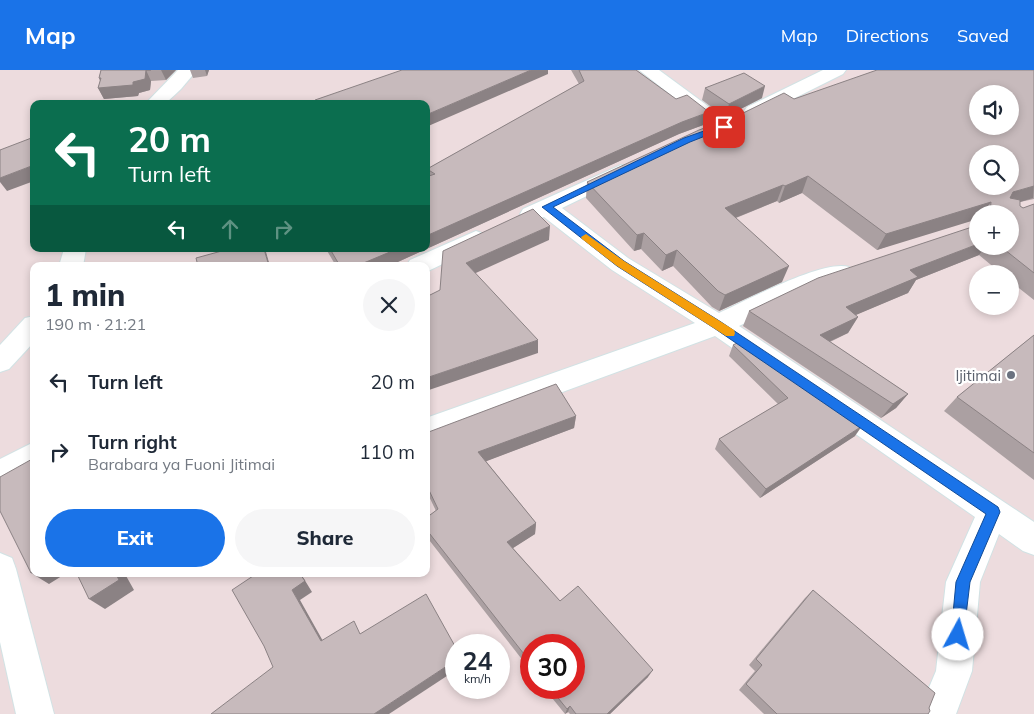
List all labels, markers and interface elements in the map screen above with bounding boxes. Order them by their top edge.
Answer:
text: Map [25,20,76,50]
text: Map [781,24,818,47]
text: Directions [846,24,929,47]
text: Saved [957,24,1009,47]
map controls [969,85,1019,315]
button: sound [969,85,1019,135]
pin [703,106,745,148]
icon: arrive [710,113,738,141]
text: 20 m [128,117,211,161]
icon: left [45,120,110,185]
button: search [969,145,1019,195]
text: Turn left [128,160,211,188]
button: + [969,205,1019,255]
icon: left [163,215,191,243]
icon: ahead [216,215,244,243]
icon: right [269,215,297,243]
button: − [969,265,1019,315]
text: 1 min [45,276,125,314]
button: close [363,279,415,331]
text: 190 m · 21:21 [45,314,146,334]
place label: Ijitimai [955,366,1001,385]
icon: left [45,368,73,396]
marker: Ijitimai [1005,369,1017,381]
text: Turn left [88,370,163,394]
text: 20 m [371,370,415,394]
text: Turn right [88,430,177,454]
icon: right [45,438,73,466]
text: 110 m [359,440,415,464]
text: Barabara ya Fuoni Jitimai [88,454,275,474]
button: Exit [45,509,225,567]
button: Share [235,509,415,567]
position arrow [931,608,983,660]
speed limit sign: 30 [520,634,585,699]
text: 24 [462,645,493,676]
text: km/h [464,671,491,686]

